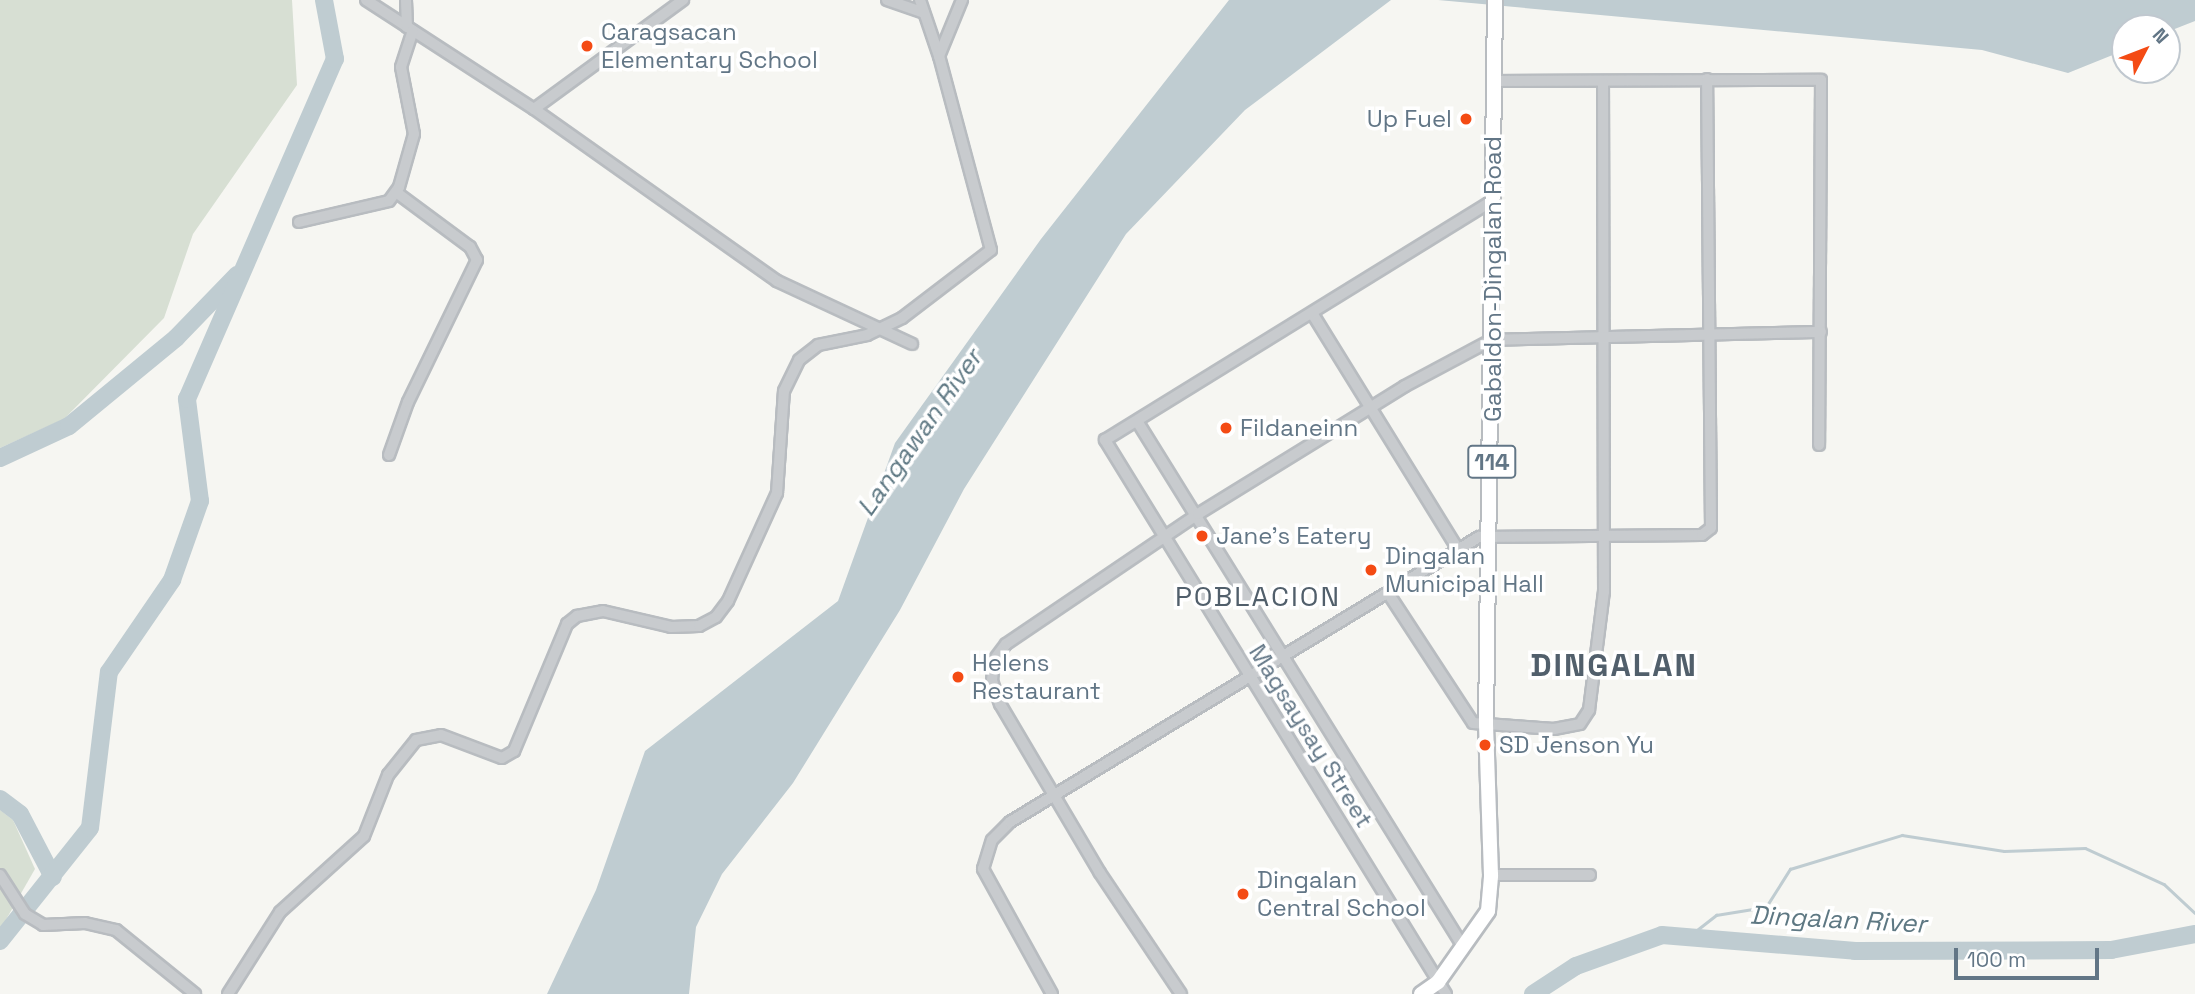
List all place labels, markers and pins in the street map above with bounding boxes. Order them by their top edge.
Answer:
place label: Caragsacan Elementary School [601,18,818,74]
marker: Caragsacan Elementary School [579,38,595,54]
place label: Up Fuel [1367,105,1452,133]
marker: Up Fuel [1458,111,1474,127]
place label: Fildaneinn [1240,414,1358,442]
marker: Fildaneinn [1218,420,1234,436]
place label: Jane’s Eatery [1216,522,1371,550]
marker: Jane’s Eatery [1194,528,1210,544]
place label: Dingalan Municipal Hall [1385,542,1544,598]
marker: Dingalan Municipal Hall [1363,562,1379,578]
place label: Helens Restaurant [972,649,1101,705]
marker: Helens Restaurant [950,669,966,685]
place label: SD Jenson Yu [1499,731,1654,759]
marker: SD Jenson Yu [1477,737,1493,753]
place label: Dingalan Central School [1257,866,1426,922]
marker: Dingalan Central School [1235,886,1251,902]

